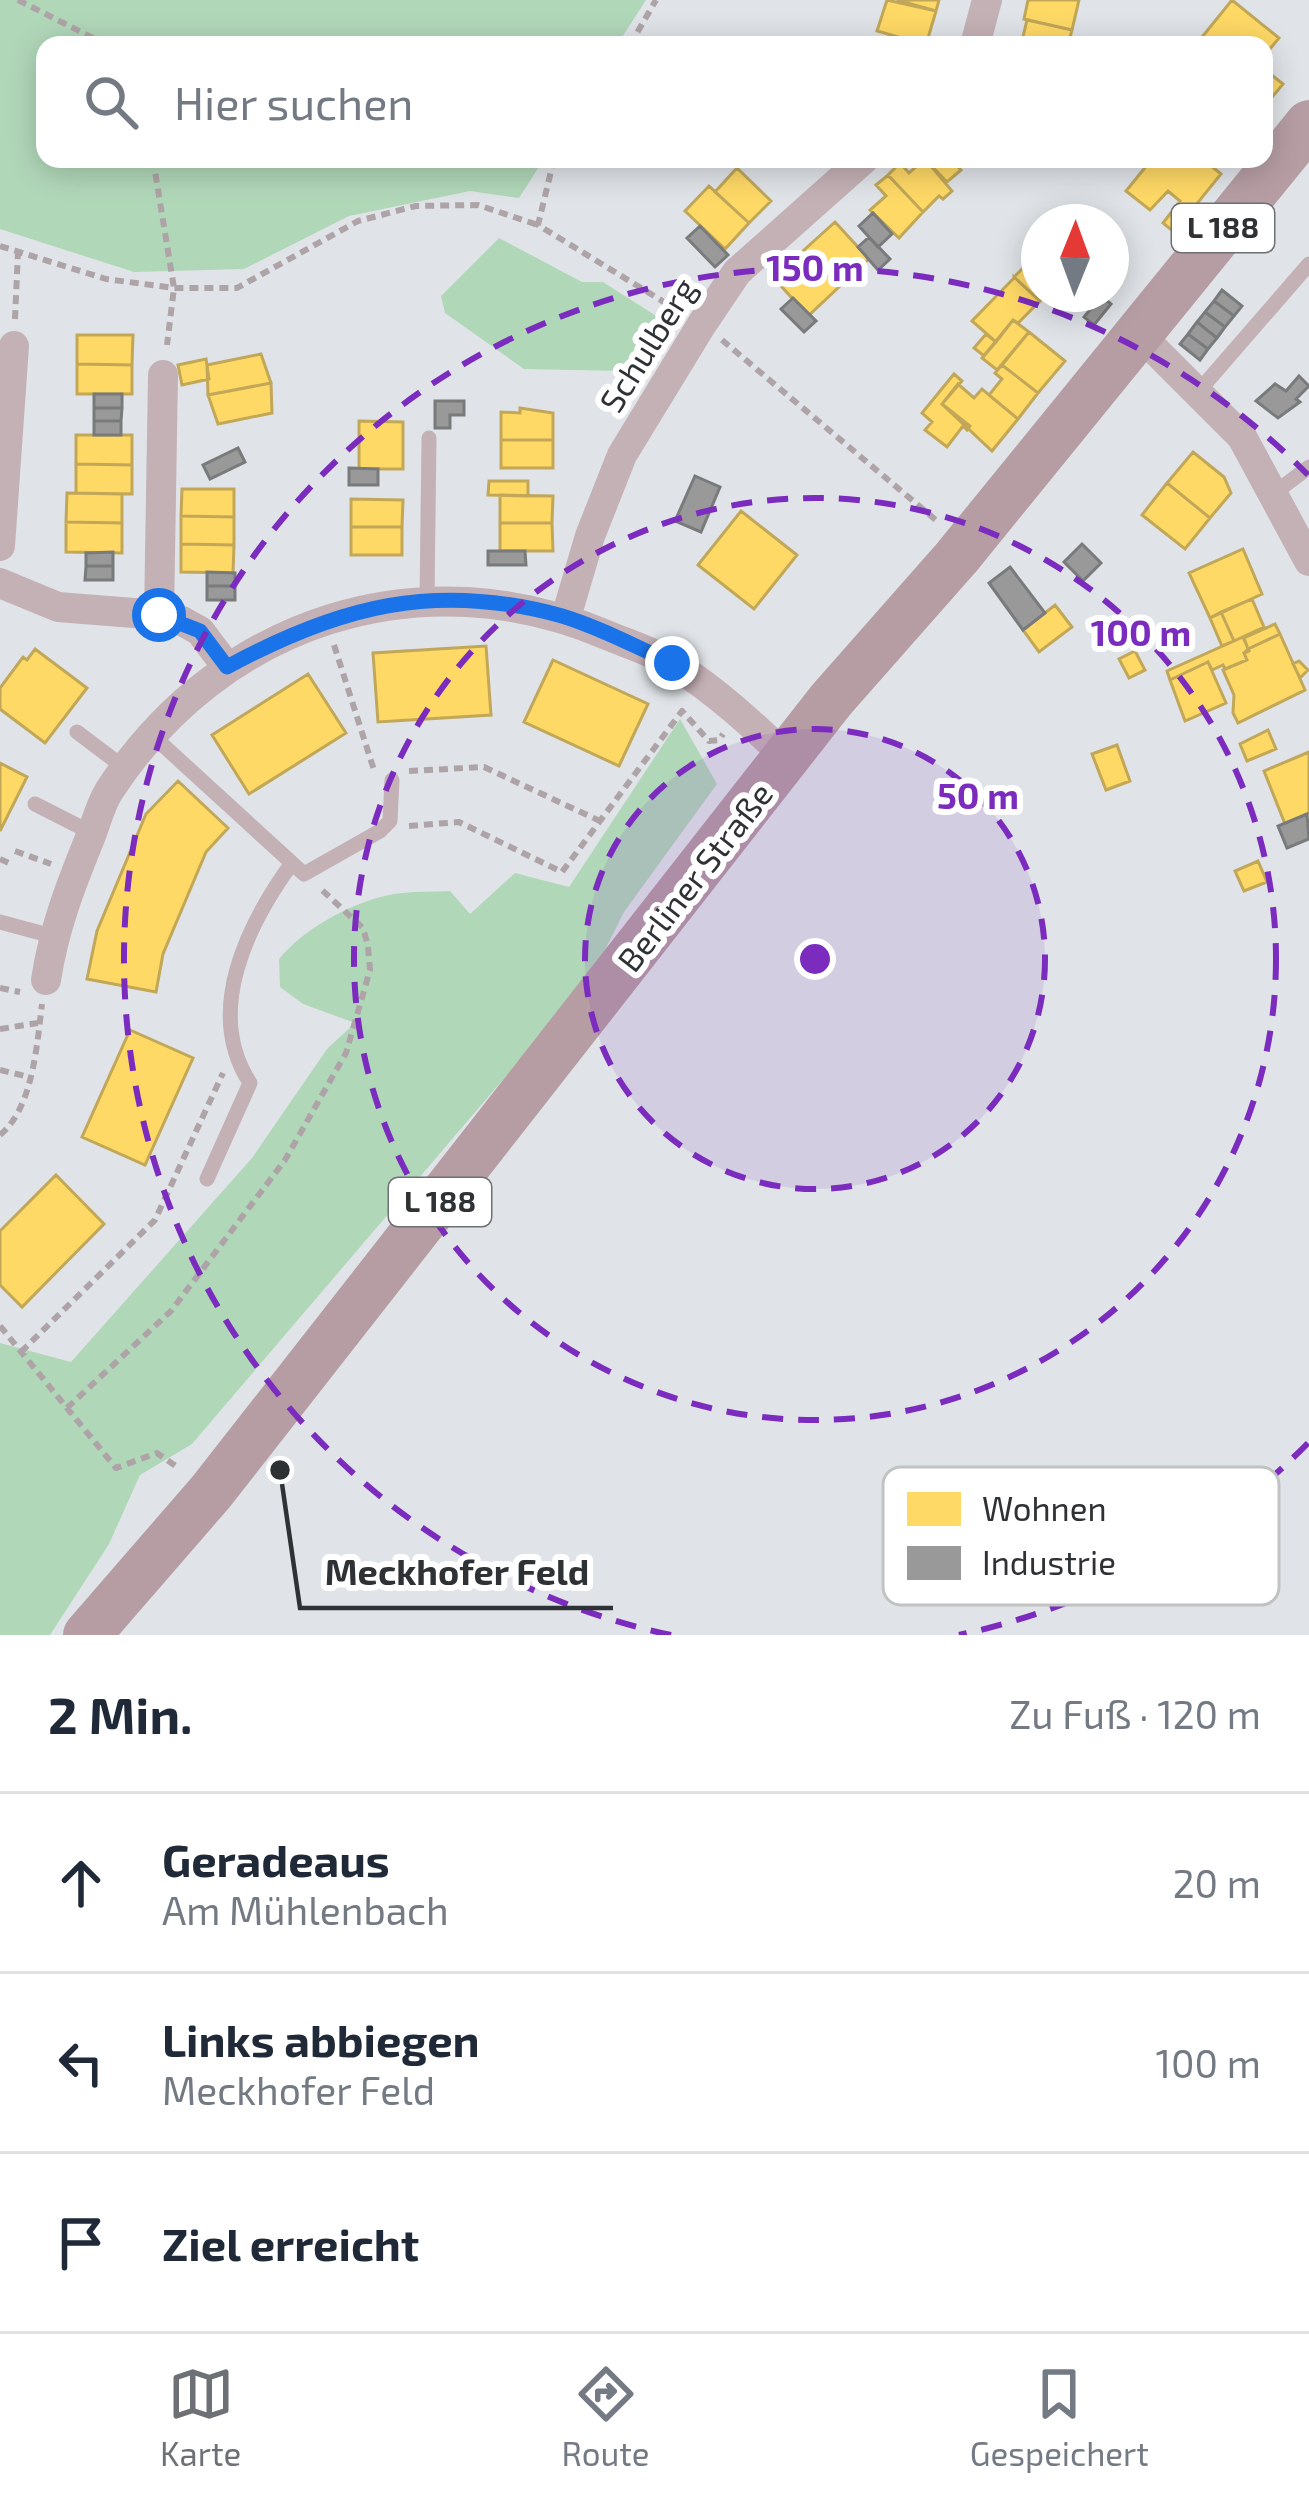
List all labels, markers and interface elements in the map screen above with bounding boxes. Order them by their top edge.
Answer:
search box [36,36,1273,168]
icon: search [78,69,144,135]
text: Hier suchen [174,75,414,129]
north arrow [1021,204,1129,312]
road number: L 188 [1172,204,1274,252]
text: 150 m [766,245,864,288]
street label: Schulberg [590,270,704,419]
route start [132,588,186,642]
text: 100 m [1091,610,1191,653]
route end [645,636,699,690]
text: 50 m [937,773,1019,816]
street label: Berliner Straße [608,774,780,979]
centre of rings [794,938,836,980]
road number: L 188 [389,1178,491,1226]
legend [883,1467,1279,1605]
text: Wohnen [982,1488,1107,1528]
callout: Meckhofer Feld [300,1536,613,1608]
text: Industrie [982,1542,1116,1582]
text: Meckhofer Feld [325,1549,589,1592]
text: 2 Min. [48,1683,192,1744]
text: Zu Fuß · 120 m [1009,1690,1261,1737]
text: Geradeaus [162,1832,390,1886]
icon: ahead [48,1850,114,1916]
text: 20 m [1173,1859,1261,1906]
text: Am Mühlenbach [162,1886,449,1933]
text: Links abbiegen [162,2012,480,2066]
icon: left [48,2030,114,2096]
text: 100 m [1156,2039,1261,2086]
text: Meckhofer Feld [162,2066,435,2113]
icon: arrive [48,2210,114,2276]
text: Ziel erreicht [162,2216,419,2270]
tab: Karte [160,2361,241,2473]
tab: Route [561,2361,650,2473]
tab: Gespeichert [970,2361,1149,2473]

